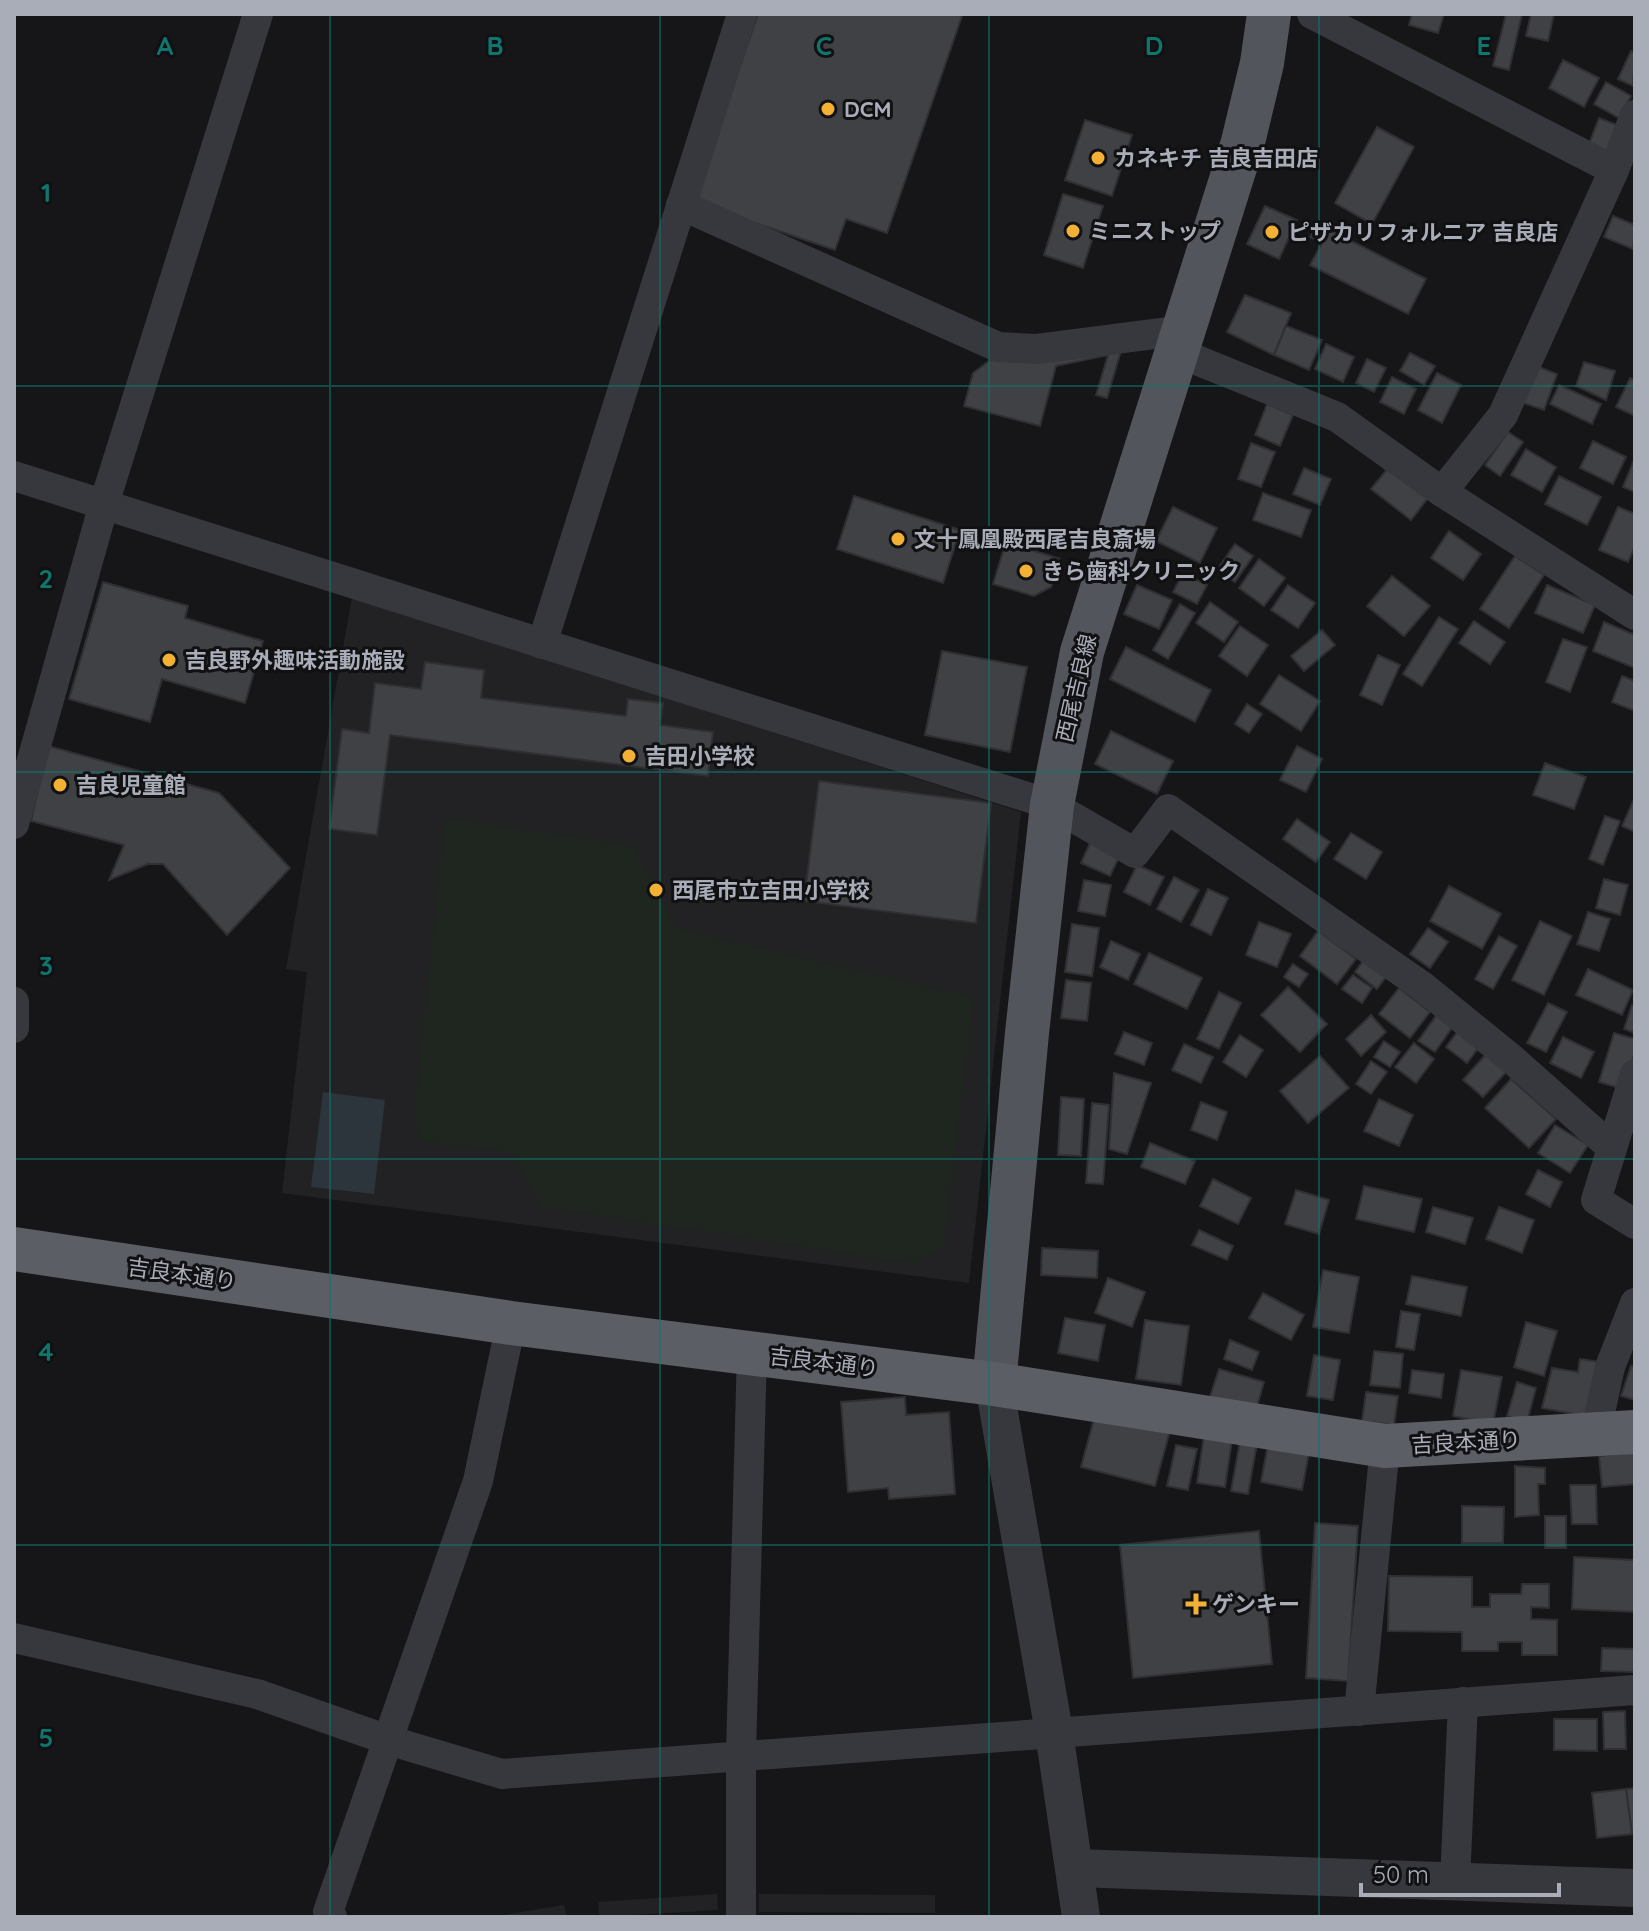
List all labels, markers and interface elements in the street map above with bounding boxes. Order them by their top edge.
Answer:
text: A [157,29,174,62]
text: B [486,29,504,62]
text: C [816,29,832,62]
text: D [1145,29,1163,62]
text: E [1477,29,1491,62]
place label: DCM [844,95,892,123]
marker: DCM [819,100,837,118]
place label: カネキチ 吉良吉田店 [1114,144,1318,172]
marker: カネキチ 吉良吉田店 [1089,149,1107,167]
text: 1 [41,176,51,209]
place label: ミニストップ [1089,217,1221,245]
place label: ピザカリフォルニア 吉良店 [1288,218,1558,246]
marker: ミニストップ [1064,222,1082,240]
marker: ピザカリフォルニア 吉良店 [1263,223,1281,241]
place label: 文十鳳凰殿西尾吉良斎場 [914,525,1156,553]
marker: 文十鳳凰殿西尾吉良斎場 [889,530,907,548]
place label: きら歯科クリニック [1042,557,1240,585]
text: 2 [39,562,53,595]
marker: きら歯科クリニック [1017,562,1035,580]
street label: 西尾吉良線 [1050,631,1102,745]
place label: 吉良野外趣味活動施設 [185,646,405,674]
marker: 吉良野外趣味活動施設 [160,651,178,669]
place label: 吉田小学校 [645,742,755,770]
marker: 吉田小学校 [620,747,638,765]
place label: 吉良児童館 [76,771,186,799]
marker: 吉良児童館 [51,776,69,794]
place label: 西尾市立吉田小学校 [672,876,870,904]
marker: 西尾市立吉田小学校 [647,881,665,899]
text: 3 [39,949,53,982]
street label: 吉良本通り [126,1252,238,1296]
text: 4 [38,1335,54,1368]
street label: 吉良本通り [768,1341,880,1383]
street label: 吉良本通り [1410,1425,1522,1459]
place label: ゲンキー [1212,1590,1300,1618]
marker: ゲンキー [1187,1595,1205,1613]
text: 5 [39,1721,53,1754]
scale bar [1361,1847,1559,1897]
text: 50 m [1373,1859,1429,1889]

